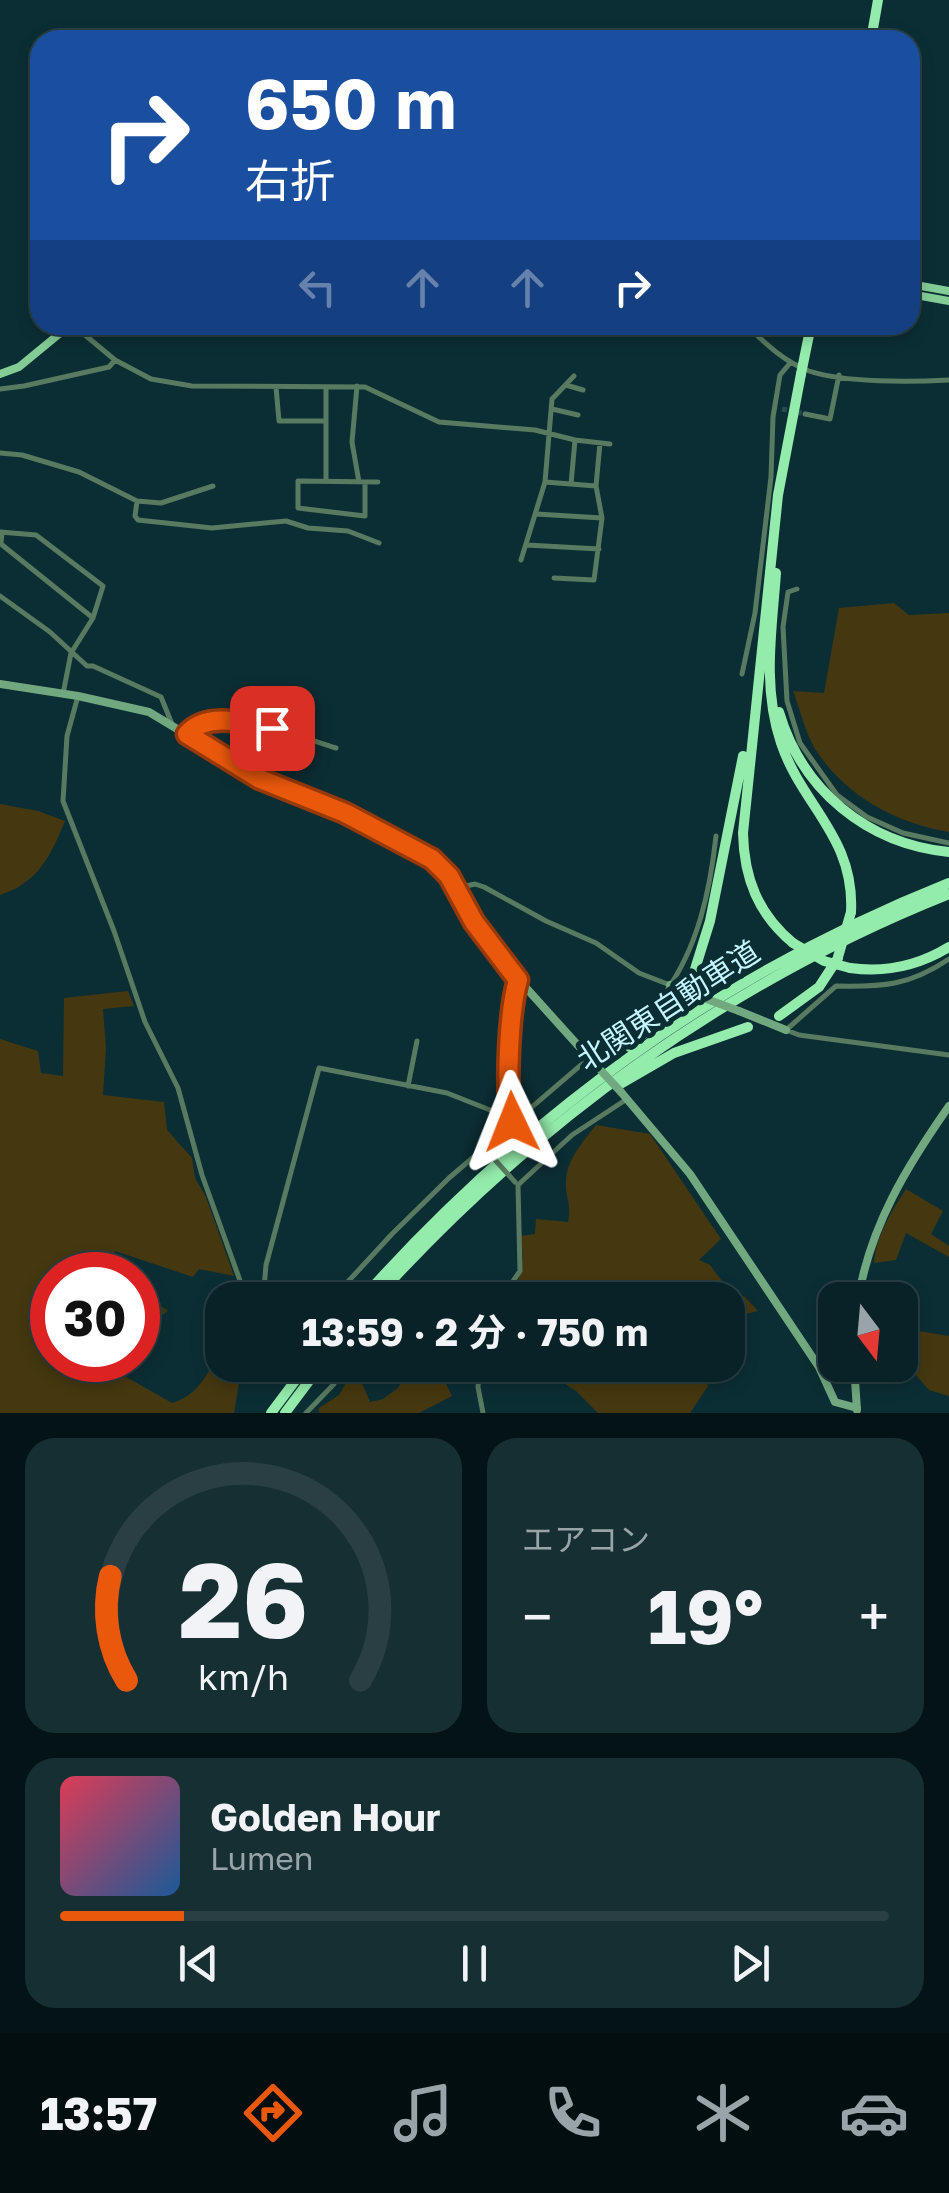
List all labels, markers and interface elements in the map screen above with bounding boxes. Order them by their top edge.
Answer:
text: 650 m [245,60,456,144]
icon: right [80,70,210,200]
text: 右折 [245,153,335,207]
icon: left [290,260,345,315]
icon: ahead [395,260,450,315]
icon: ahead [500,260,555,315]
icon: right [605,260,660,315]
pin [230,686,315,771]
icon: arrive [245,701,300,756]
street label: 北関東自動車道 [570,933,766,1077]
position arrow [460,1070,564,1174]
speed limit sign: 30 [30,1252,160,1382]
north arrow [818,1282,918,1382]
map controls [818,1282,918,1382]
text: 13:59 · 2 分 · 750 m [302,1309,648,1354]
text: エアコン [522,1520,650,1558]
text: 26 [179,1536,308,1661]
text: 19° [648,1570,763,1661]
text: − [522,1583,552,1649]
text: + [859,1583,889,1649]
text: km/h [198,1655,289,1698]
text: Golden Hour [210,1794,441,1839]
text: Lumen [210,1839,314,1877]
icon: previous [171,1936,226,1991]
icon: pause [447,1936,502,1991]
icon: next [723,1936,778,1991]
icon: directions [238,2078,308,2148]
icon: music [388,2078,458,2148]
icon: phone [538,2078,608,2148]
icon: climate [688,2078,758,2148]
icon: car [839,2078,909,2148]
text: 13:57 [40,2086,157,2140]

